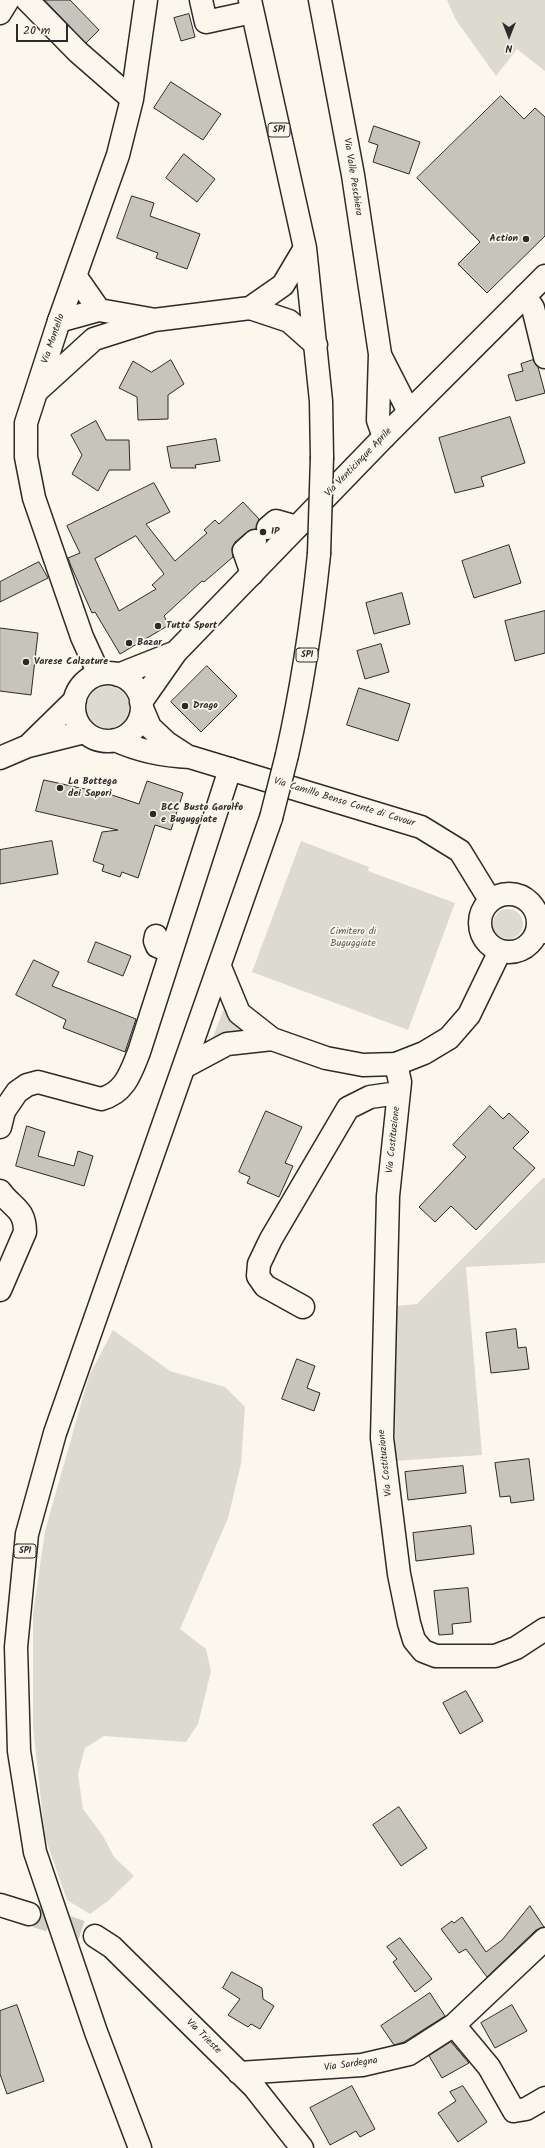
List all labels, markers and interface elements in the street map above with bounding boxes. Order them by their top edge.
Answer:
scale bar [18,16,70,42]
north arrow [489,16,529,56]
text: 20 m [23,21,50,40]
text: N [506,39,512,57]
road number: SP1 [268,123,290,137]
street label: Via Valle Peschiera [340,137,364,217]
place label: Action [490,233,518,245]
marker: Action [521,234,531,244]
street label: Via Montello [40,312,68,366]
street label: Via Venticinque Aprile [323,426,395,500]
place label: IP [271,526,280,538]
marker: IP [258,527,268,537]
place label: Tutto Sport [166,620,217,632]
marker: Tutto Sport [153,621,163,631]
place label: Bazar [137,637,162,649]
marker: Bazar [124,638,134,648]
road number: SP1 [296,648,318,662]
place label: Varese Calzature [34,656,108,668]
marker: Varese Calzature [21,657,31,667]
place label: Drago [193,700,218,712]
marker: Drago [180,701,190,711]
place label: La Bottega dei Sapori [68,776,117,800]
street label: Via Camillo Benso Conte di Cavour [272,776,416,830]
marker: La Bottega dei Sapori [55,783,65,793]
place label: BCC Busto Garolfo e Buguggiate [161,802,243,826]
marker: BCC Busto Garolfo e Buguggiate [148,809,158,819]
park label: Cimitero di Buguggiate [330,926,376,950]
street label: Via Costituzione [385,1106,403,1174]
street label: Via Costituzione [377,1429,395,1497]
road number: SP1 [14,1544,36,1558]
street label: Via Trieste [183,2017,223,2057]
street label: Via Sardegna [323,2055,379,2075]

